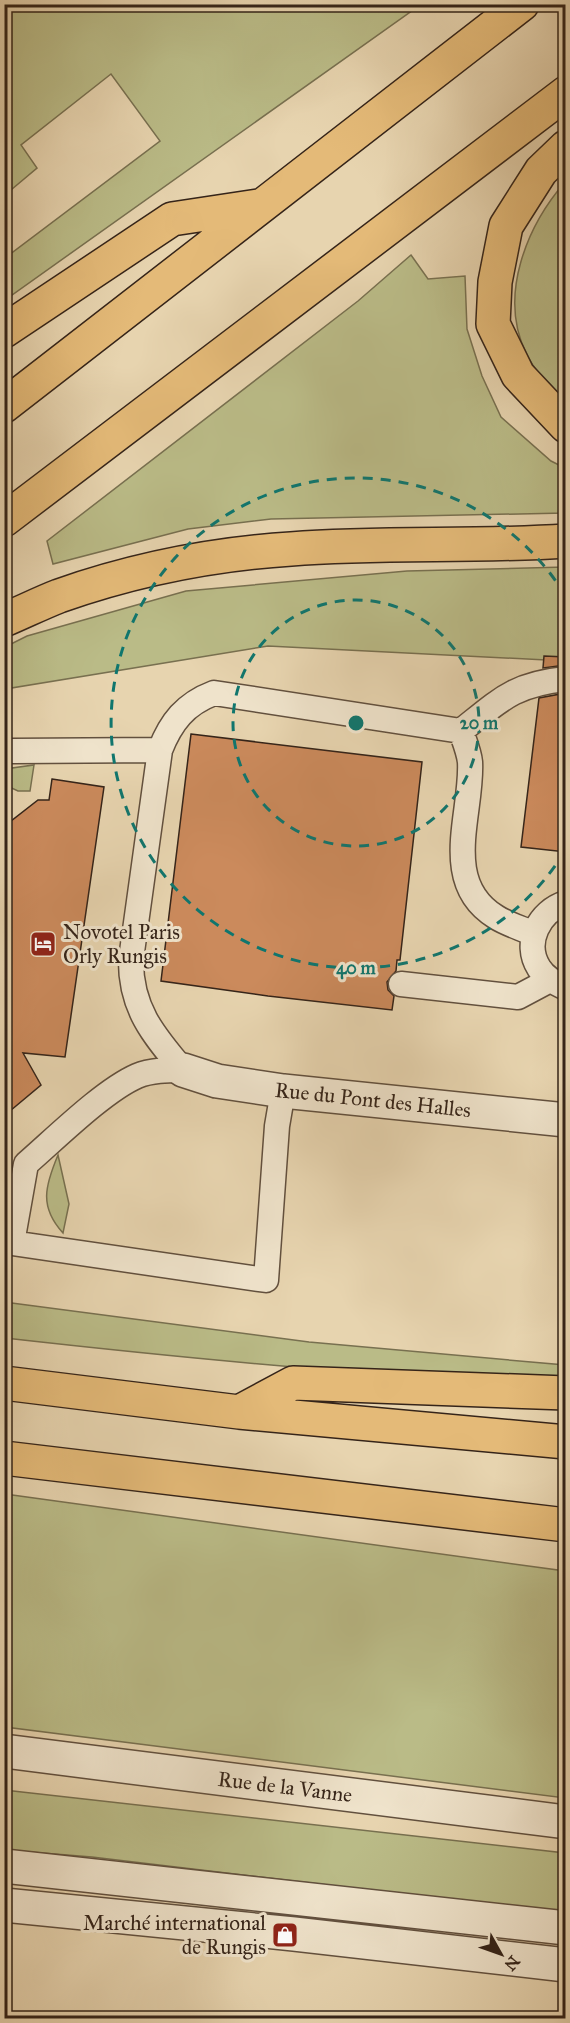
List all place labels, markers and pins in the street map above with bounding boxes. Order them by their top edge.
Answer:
centre of rings [346,713,366,733]
place label: Novotel Paris Orly Rungis [63,919,180,969]
hotel icon: Novotel Paris Orly Rungis [28,929,58,959]
place label: Marché international de Rungis [83,1910,266,1960]
shop icon: Marché international de Rungis [270,1920,300,1950]

